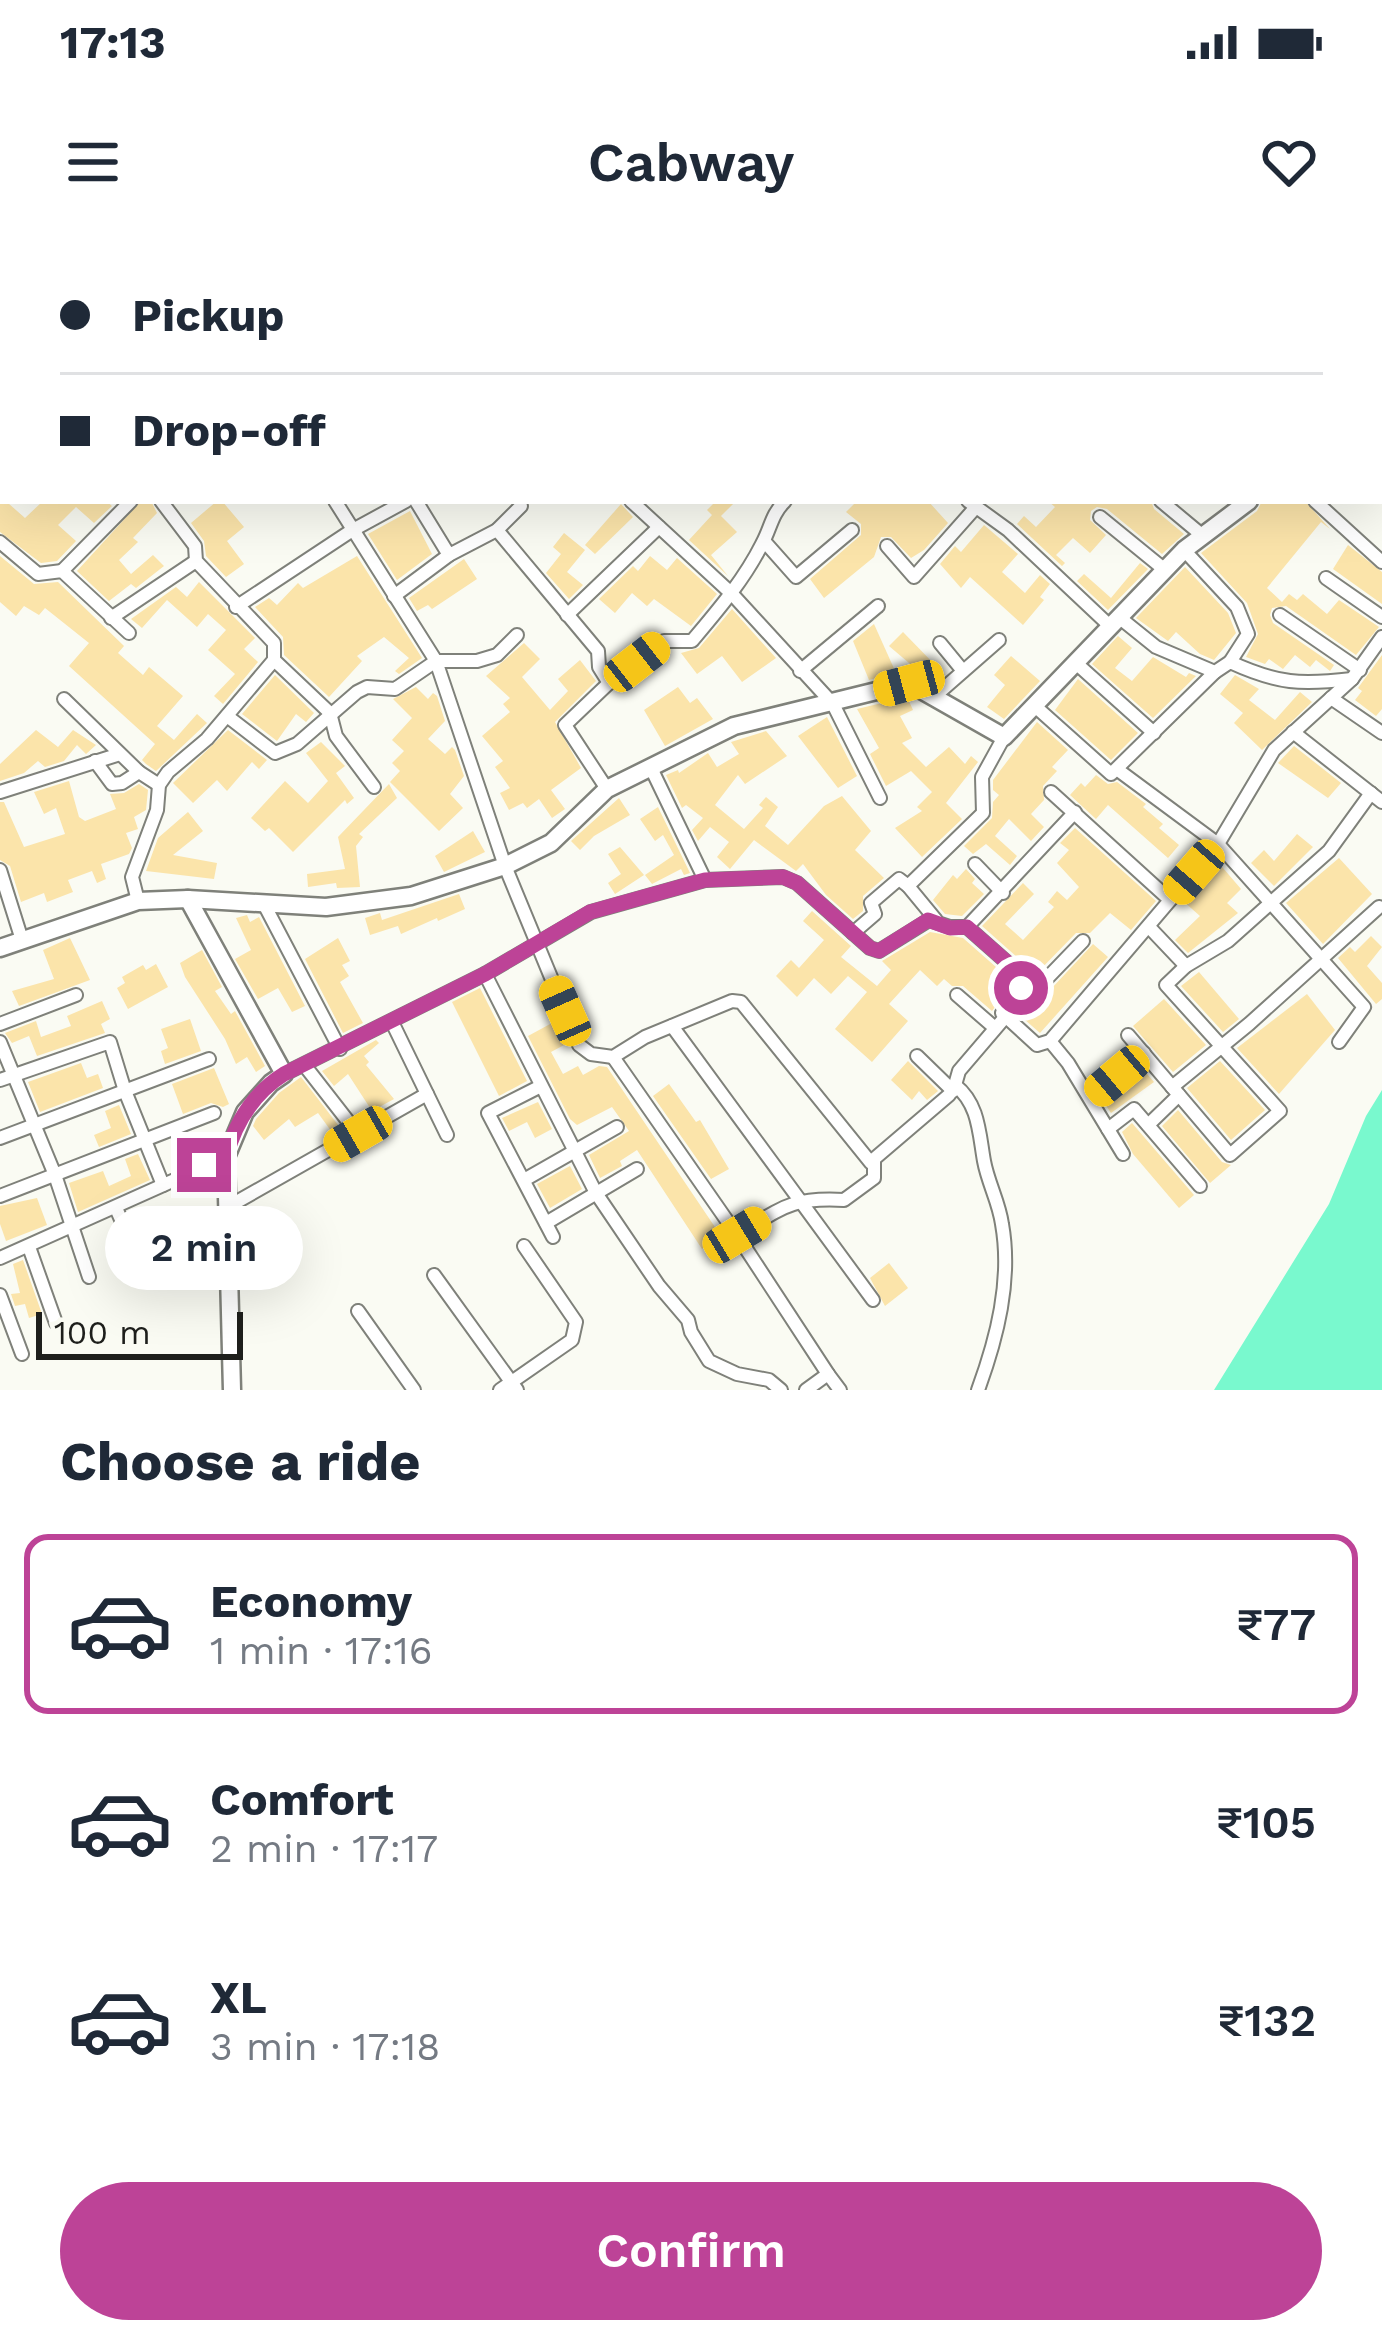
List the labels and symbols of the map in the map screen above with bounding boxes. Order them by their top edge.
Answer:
car [598,626,676,698]
car [870,656,948,710]
car [1157,833,1231,911]
route start [994,961,1048,1015]
car [534,971,596,1051]
car [1078,1039,1156,1113]
car [318,1100,398,1168]
route end [177,1138,231,1192]
car [697,1201,777,1269]
callout: 2 min [105,1207,303,1291]
scale bar [36,1306,243,1359]

